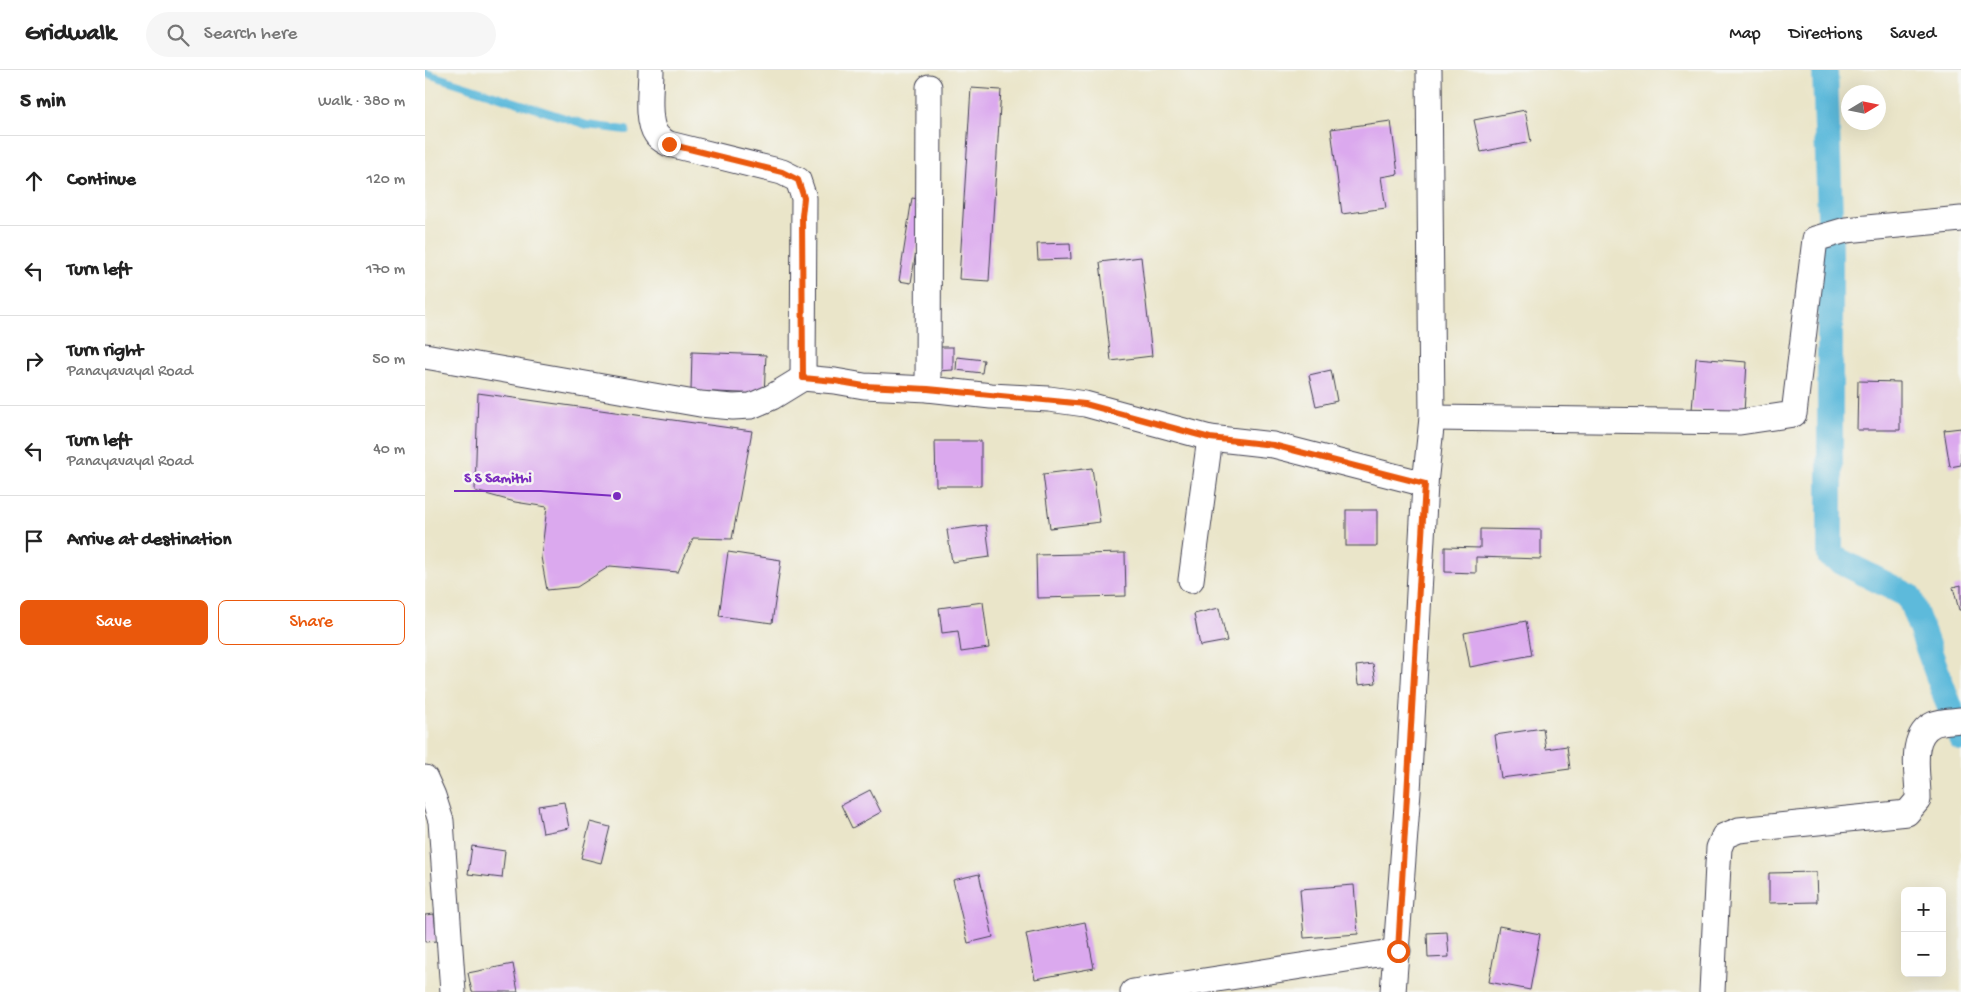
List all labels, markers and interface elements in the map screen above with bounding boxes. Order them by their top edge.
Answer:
search box [146,12,496,57]
text: Gridwalk [25,20,116,49]
icon: search [164,21,192,49]
text: Search here [204,23,297,46]
text: Map [1729,24,1761,45]
text: Directions [1789,24,1862,45]
text: Saved [1890,24,1936,45]
north arrow [1841,85,1886,130]
text: 5 min [20,90,65,115]
text: Walk · 380 m [318,93,405,112]
route end [658,133,681,156]
icon: ahead [20,167,48,195]
text: Continue [67,169,136,192]
text: 120 m [366,171,405,190]
icon: left [20,257,48,285]
text: Turn left [67,259,131,282]
text: 170 m [366,261,405,280]
text: Turn right [67,340,143,363]
icon: right [20,347,48,375]
text: 50 m [372,351,405,370]
text: Panayavayal Road [67,363,193,382]
text: Turn left [67,430,131,453]
icon: left [20,437,48,465]
text: 40 m [373,441,405,460]
text: Panayavayal Road [67,453,193,472]
callout: S S Samithi [454,461,541,491]
text: S S Samithi [464,470,532,488]
icon: arrive [20,527,48,555]
text: Arrive at destination [67,529,231,552]
button: Save [20,600,208,645]
button: Share [218,600,405,645]
map controls [1901,887,1946,977]
button: + [1901,887,1946,932]
button: − [1901,932,1946,977]
route start [1387,940,1410,963]

